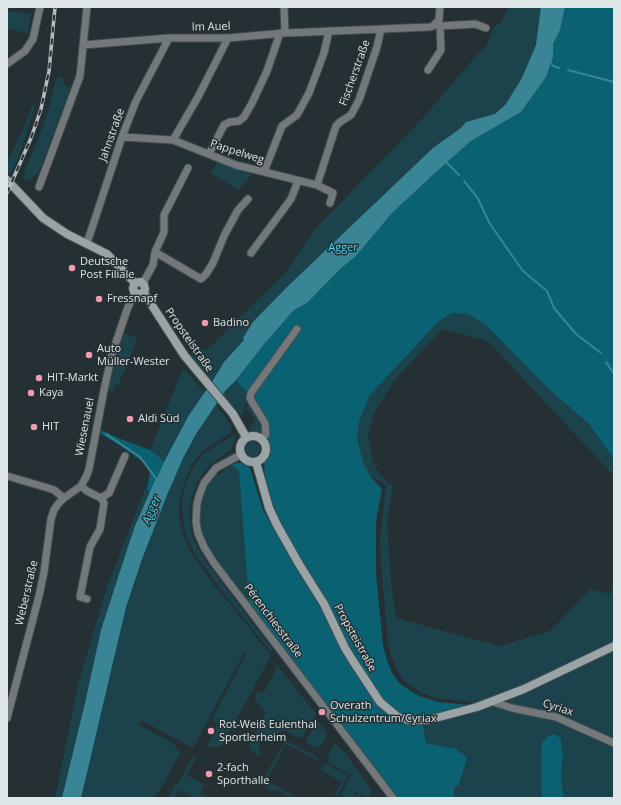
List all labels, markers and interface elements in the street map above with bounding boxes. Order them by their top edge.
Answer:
street label: Im Auel [192,20,230,34]
street label: Fischerstraße [337,38,373,108]
street label: Jahnstraße [96,107,128,163]
street label: Pappelweg [208,137,266,167]
park label: Agger [328,241,358,255]
place label: Deutsche Post Filiale [80,255,134,281]
marker: Deutsche Post Filiale [67,263,77,273]
place label: Fressnapf [107,292,157,306]
marker: Fressnapf [94,294,104,304]
street label: Propsteistraße [162,305,216,375]
place label: Badino [213,316,249,330]
marker: Badino [200,318,210,328]
place label: Auto Müller-Wester [97,342,170,368]
marker: Auto Müller-Wester [84,350,94,360]
place label: HIT-Markt [47,371,98,385]
marker: HIT-Markt [34,373,44,383]
place label: Kaya [39,386,63,400]
marker: Kaya [26,388,36,398]
street label: Wiesenauel [73,397,97,457]
place label: Aldi Süd [138,412,180,426]
marker: Aldi Süd [125,414,135,424]
place label: HIT [42,420,59,434]
marker: HIT [29,422,39,432]
water label: Agger [140,493,164,527]
street label: Weberstraße [13,559,41,627]
street label: Pérenchiesstraße [241,581,305,661]
street label: Propsteistraße [331,602,379,674]
street label: Cyriax [541,697,575,719]
place label: Overath Schulzentrum/Cyriax [330,699,437,725]
marker: Overath Schulzentrum/Cyriax [317,707,327,717]
place label: Rot-Weiß Eulenthal Sportlerheim [219,718,317,744]
marker: Rot-Weiß Eulenthal Sportlerheim [206,726,216,736]
place label: 2-fach Sporthalle [217,761,269,787]
marker: 2-fach Sporthalle [204,769,214,779]

